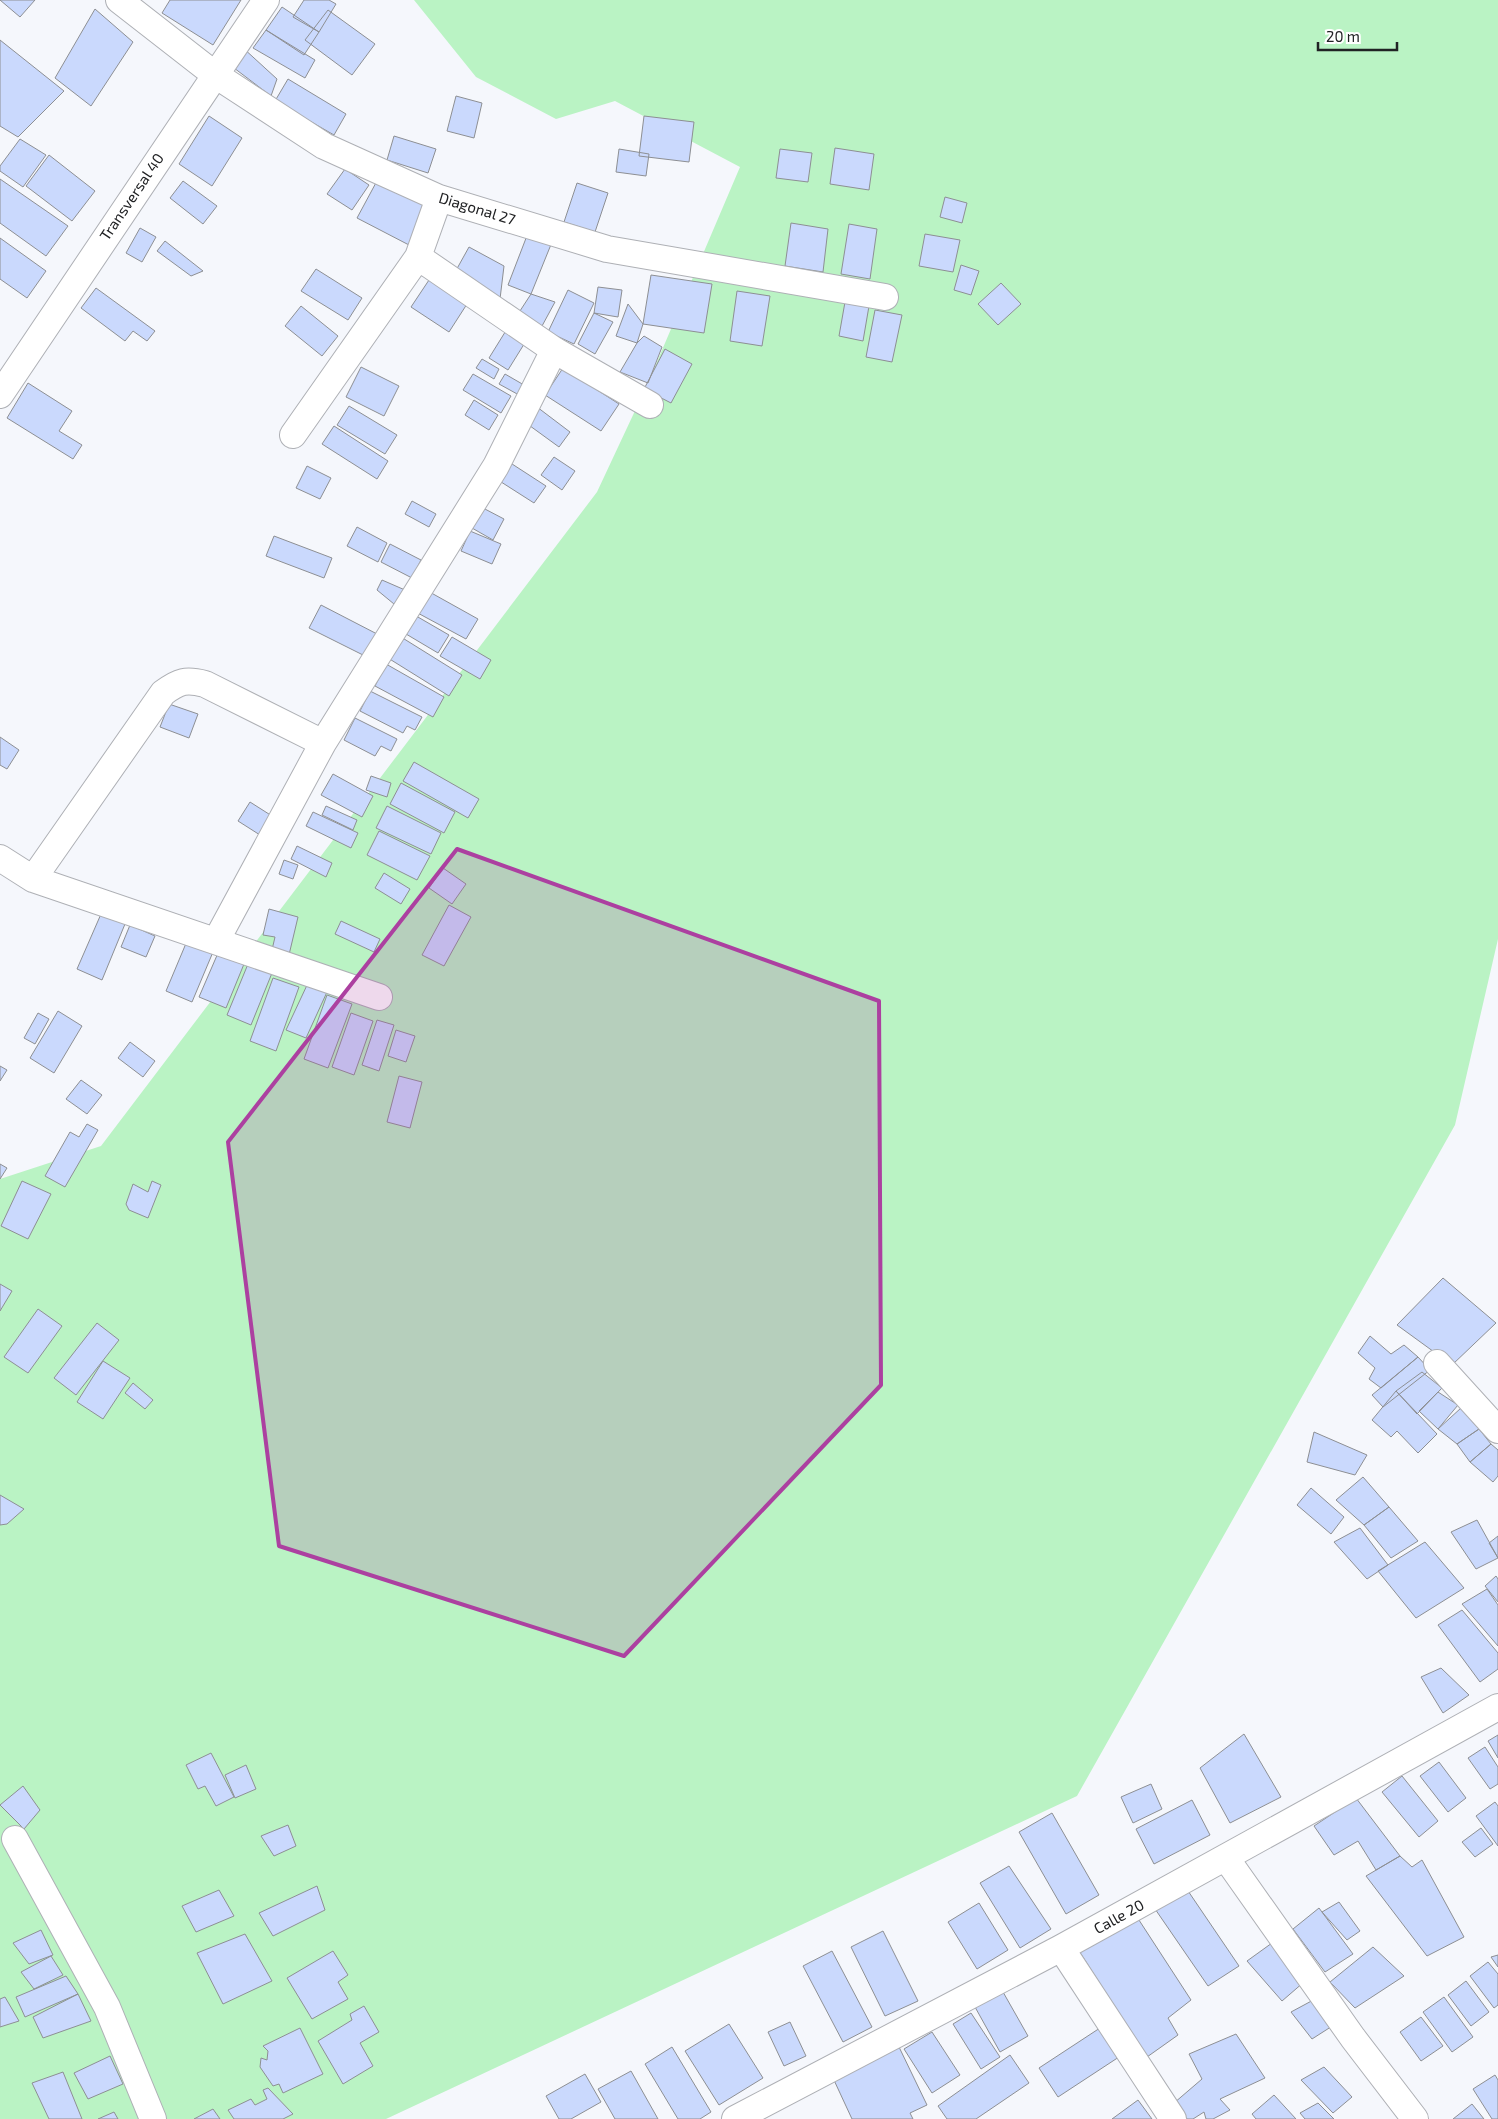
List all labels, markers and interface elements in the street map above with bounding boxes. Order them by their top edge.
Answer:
scale bar [1318,20,1397,52]
text: 20 m [1326,27,1360,45]
street label: Transversal 40 [95,149,167,243]
street label: Diagonal 27 [437,188,518,228]
street label: Calle 20 [1090,1895,1147,1937]

